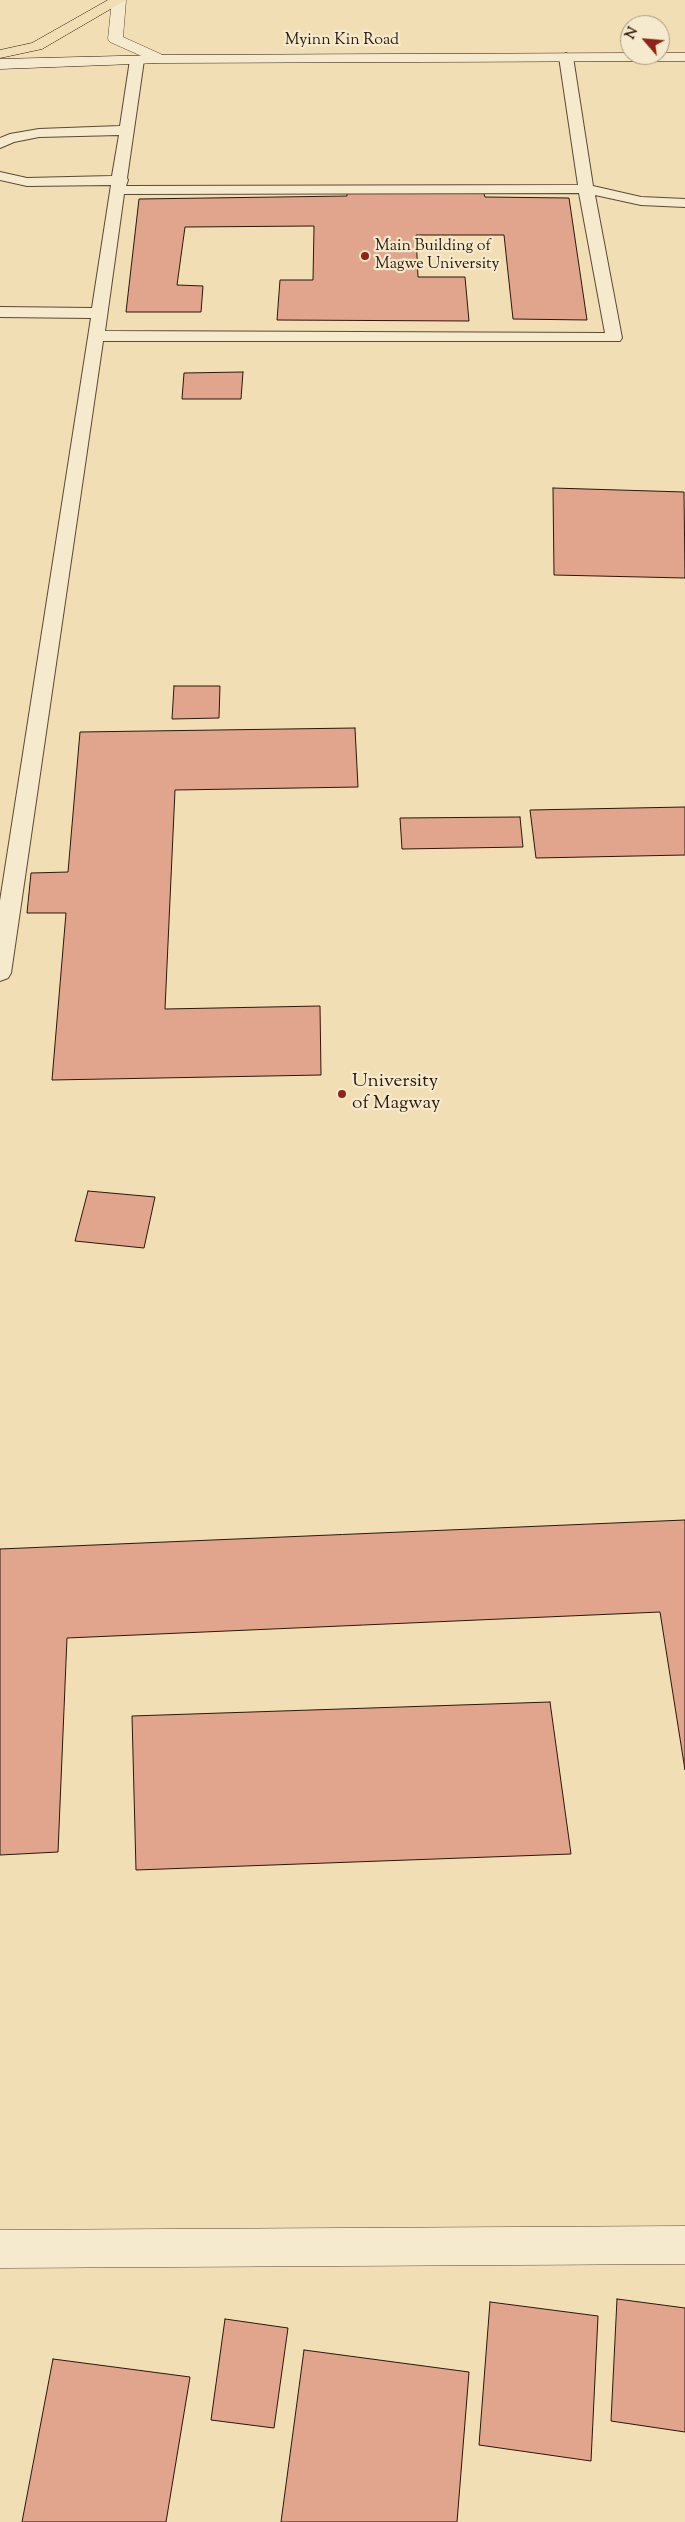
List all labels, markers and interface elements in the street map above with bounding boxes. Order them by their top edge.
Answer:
north arrow [620,15,670,65]
text: N [621,24,644,43]
street label: Myinn Kin Road [285,31,399,51]
place label: Main Building of Magwe University [375,237,500,275]
marker: Main Building of Magwe University [359,250,371,262]
place label: University of Magway [352,1072,440,1116]
marker: University of Magway [336,1088,348,1100]

